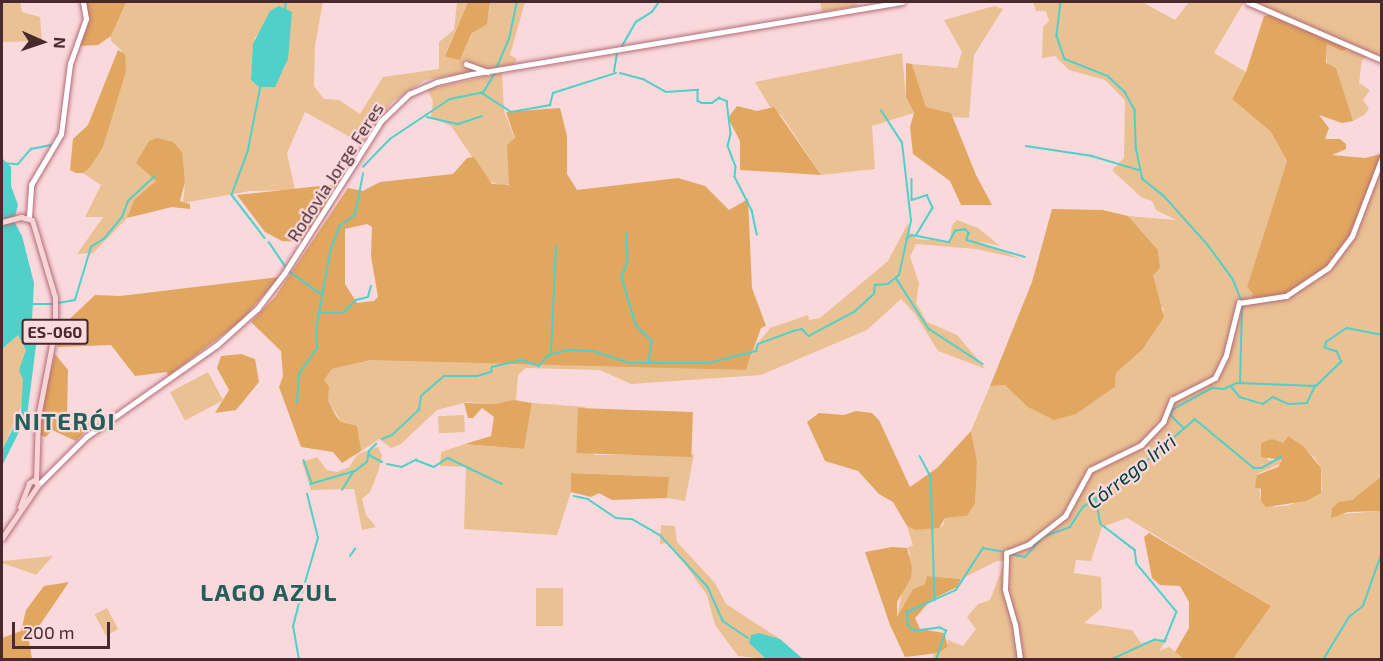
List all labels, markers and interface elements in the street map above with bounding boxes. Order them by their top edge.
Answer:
north arrow [12,12,72,72]
text: N [51,37,70,49]
street label: Rodovia Jorge Feres [282,98,388,246]
road number: ES-060 [20,319,90,345]
district label: NITERÓI [14,407,116,435]
water label: Córrego Iriri [1081,429,1181,513]
district label: LAGO AZUL [200,578,338,606]
scale bar [15,610,112,648]
text: 200 m [23,621,75,643]

